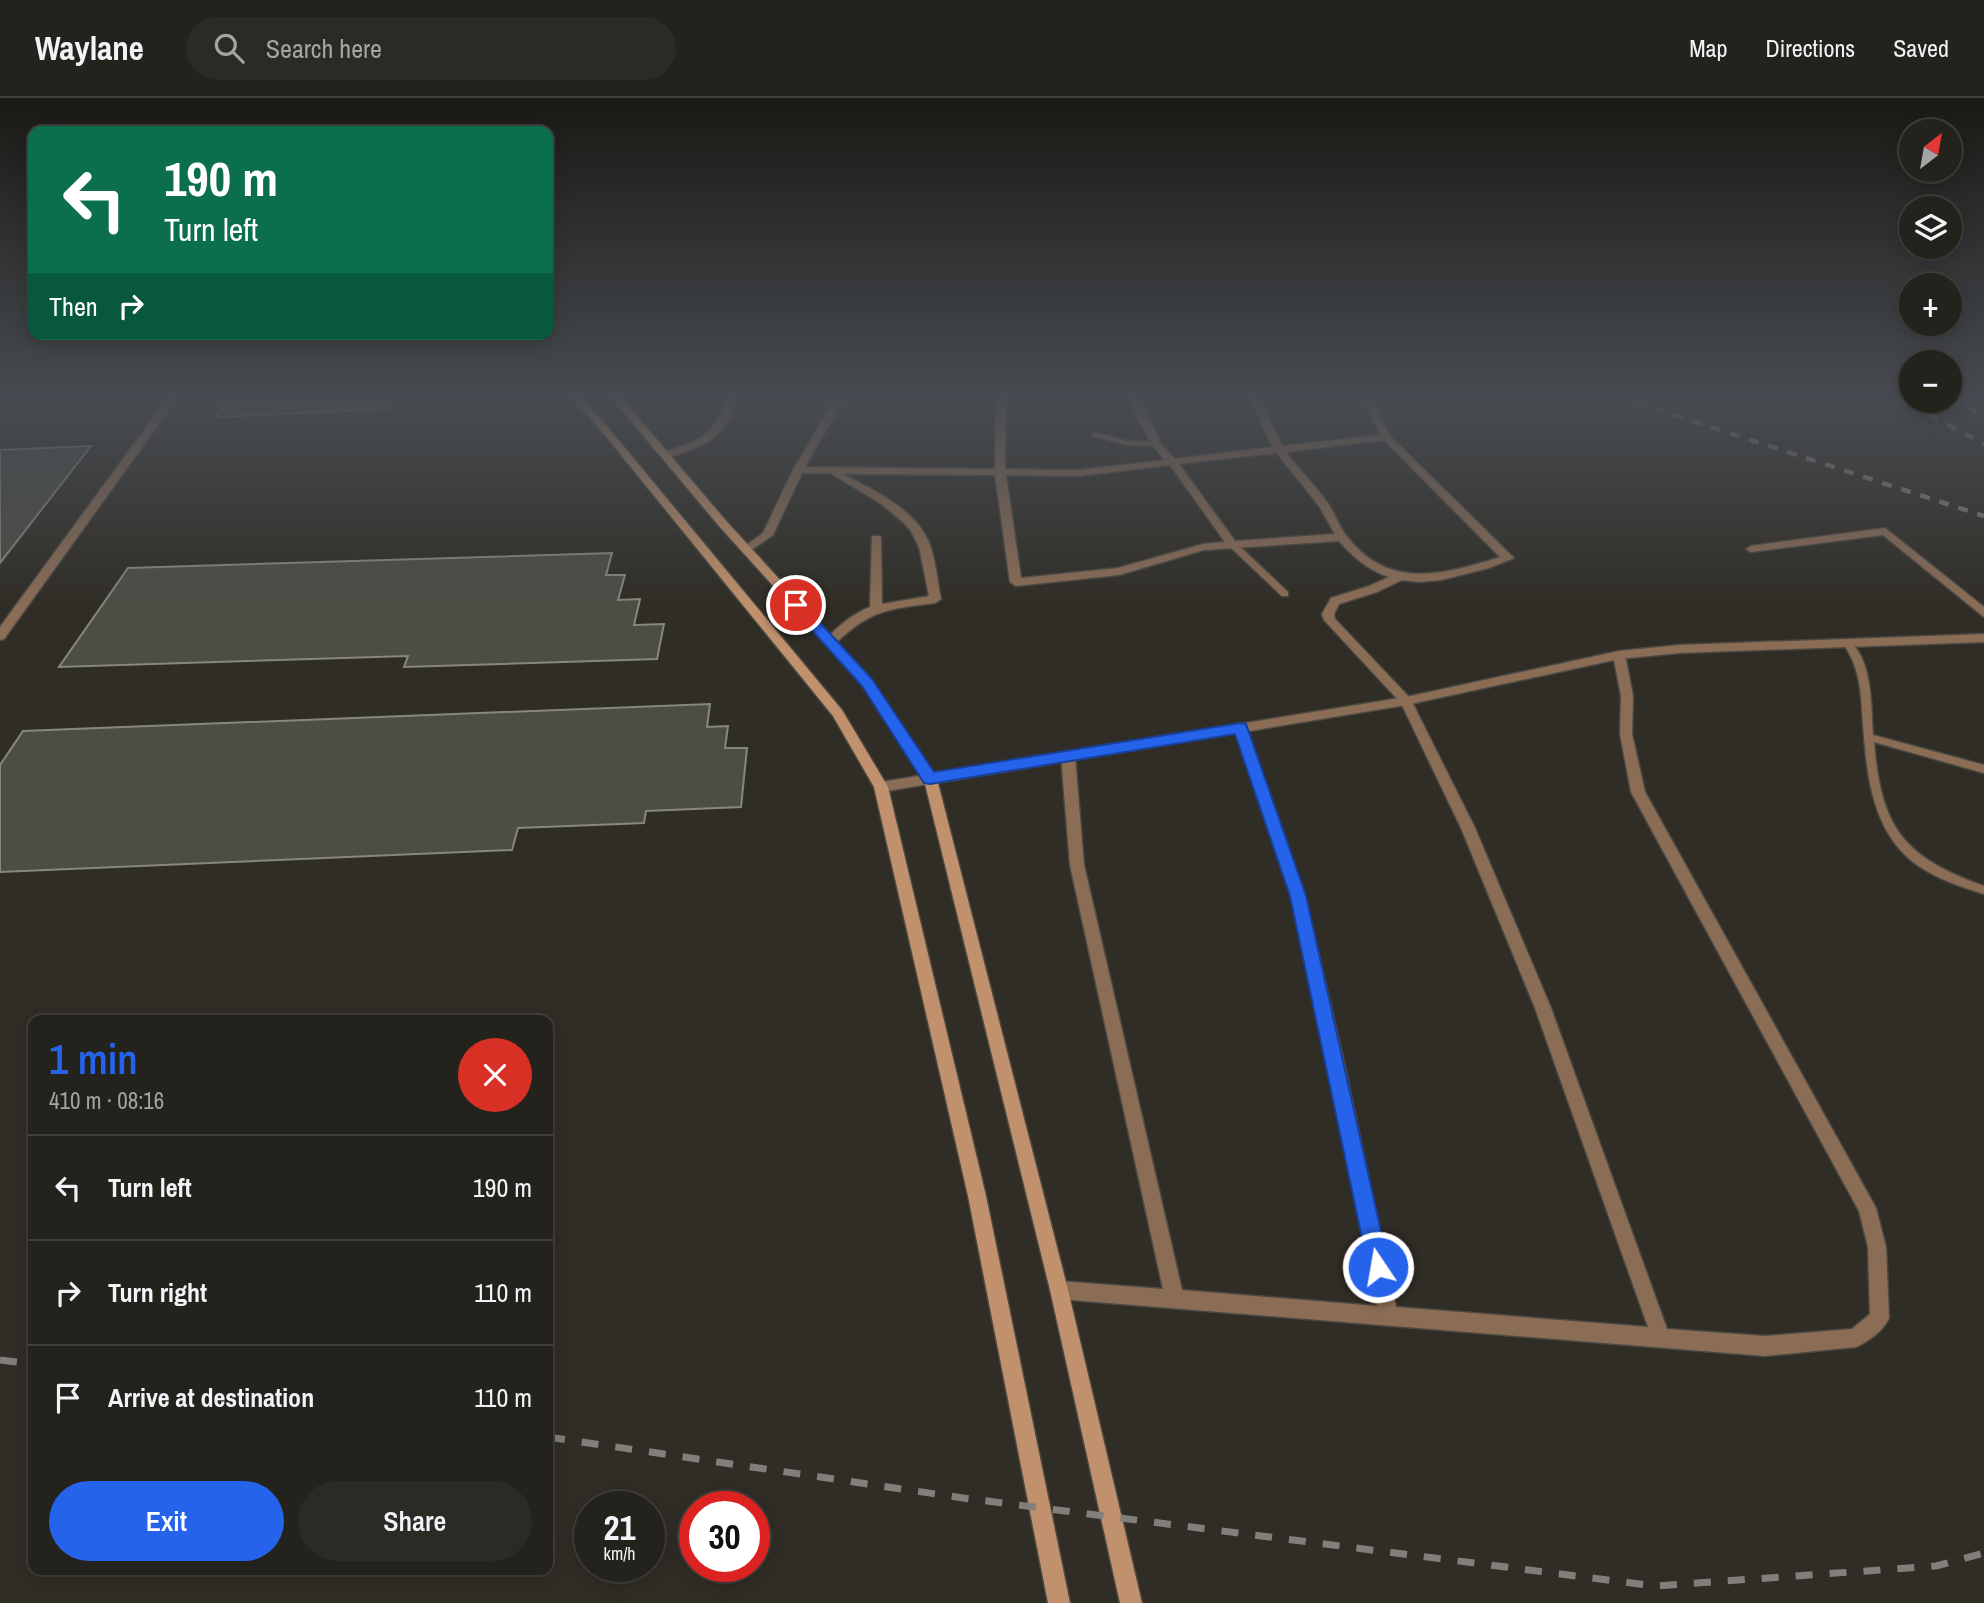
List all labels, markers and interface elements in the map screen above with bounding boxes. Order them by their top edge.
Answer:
search box [186,17,676,80]
text: Waylane [35,26,144,70]
icon: search [210,29,248,67]
text: Search here [266,31,382,66]
text: Map [1689,32,1727,64]
text: Directions [1765,32,1855,64]
text: Saved [1893,32,1949,64]
north arrow [1899,119,1962,182]
map controls [1899,119,1962,413]
text: 190 m [164,145,278,211]
icon: left [49,154,140,245]
button: layers [1899,196,1962,259]
text: Turn left [164,208,258,251]
button: + [1899,273,1962,336]
icon: right [112,287,150,325]
text: Then [49,289,98,324]
button: − [1899,350,1962,413]
pin [766,575,826,635]
icon: arrive [777,586,815,624]
text: 1 min [49,1031,138,1087]
button: close [458,1038,532,1112]
text: 410 m · 08:16 [49,1085,164,1116]
icon: left [49,1169,87,1207]
text: Turn left [108,1170,192,1205]
text: 190 m [473,1170,532,1205]
position arrow [1341,1230,1415,1304]
icon: right [49,1274,87,1312]
text: Turn right [108,1275,207,1310]
text: 110 m [474,1275,532,1310]
icon: arrive [49,1379,87,1417]
text: Arrive at destination [108,1380,314,1415]
text: 110 m [474,1380,532,1415]
button: Exit [49,1481,284,1561]
button: Share [298,1481,532,1561]
speed limit sign: 30 [679,1491,770,1582]
text: 21 [604,1504,635,1551]
text: km/h [604,1541,636,1566]

